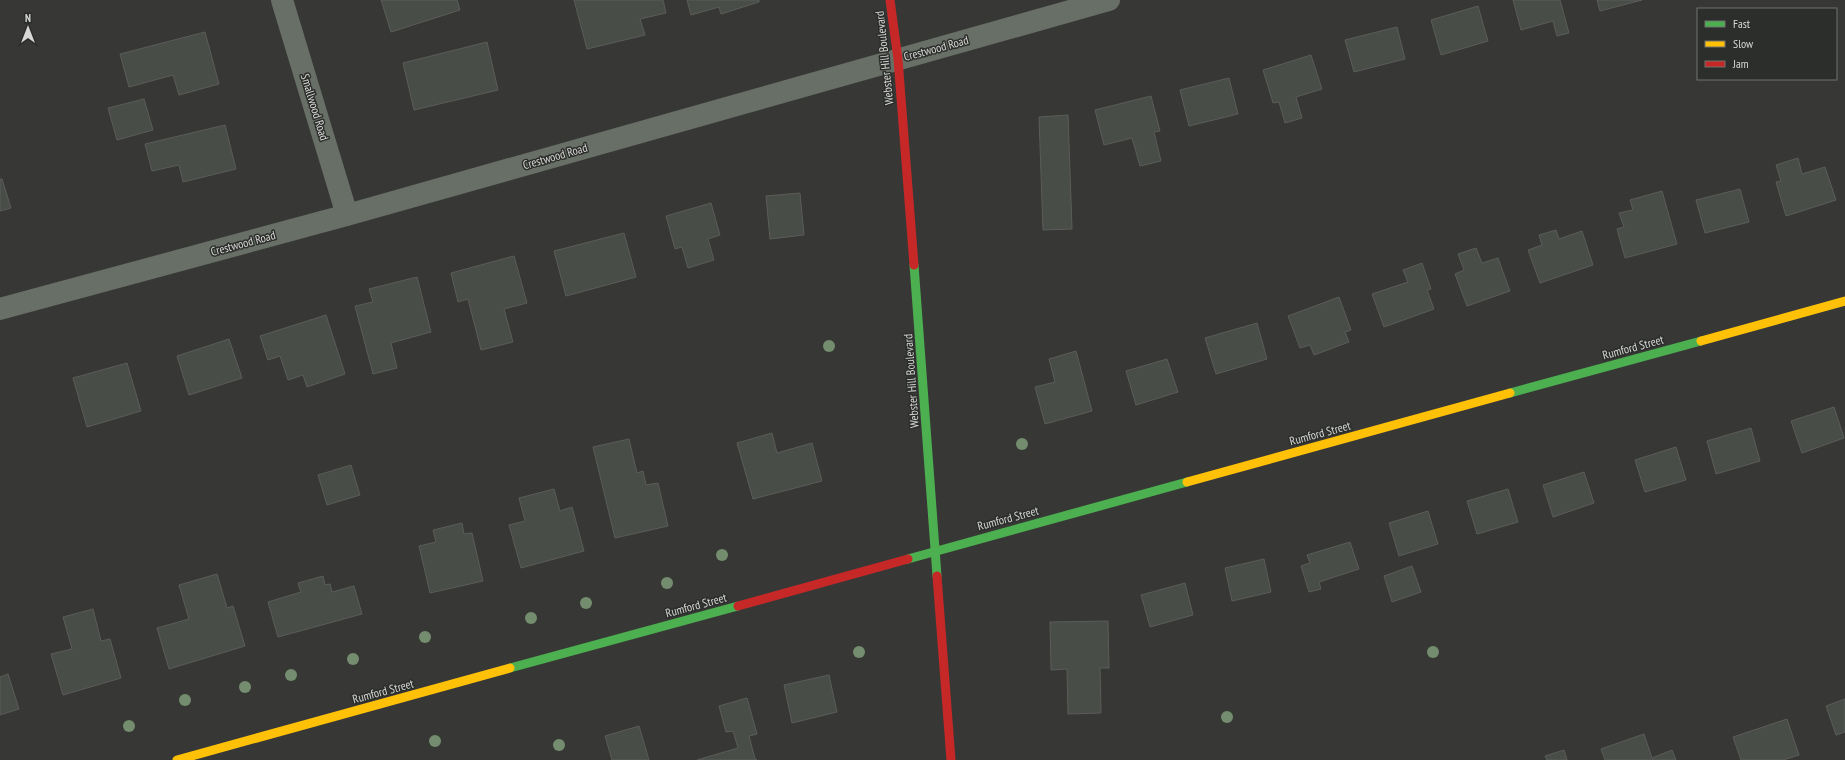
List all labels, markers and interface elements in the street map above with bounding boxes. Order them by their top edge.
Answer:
north arrow [8,8,48,48]
legend [1697,8,1837,80]
street label: Webster Hill Boulevard [872,10,896,106]
text: N [25,11,31,25]
text: Fast [1733,16,1751,31]
street label: Crestwood Road [902,32,970,64]
text: Slow [1733,36,1754,51]
text: Jam [1732,56,1749,71]
street label: Smallwood Road [298,72,332,142]
street label: Crestwood Road [521,140,589,172]
street label: Crestwood Road [209,227,277,259]
street label: Rumford Street [1601,331,1666,362]
street label: Webster Hill Boulevard [900,333,922,429]
street label: Rumford Street [1288,417,1353,448]
street label: Rumford Street [976,502,1041,533]
street label: Rumford Street [664,589,729,620]
street label: Rumford Street [351,675,416,706]

